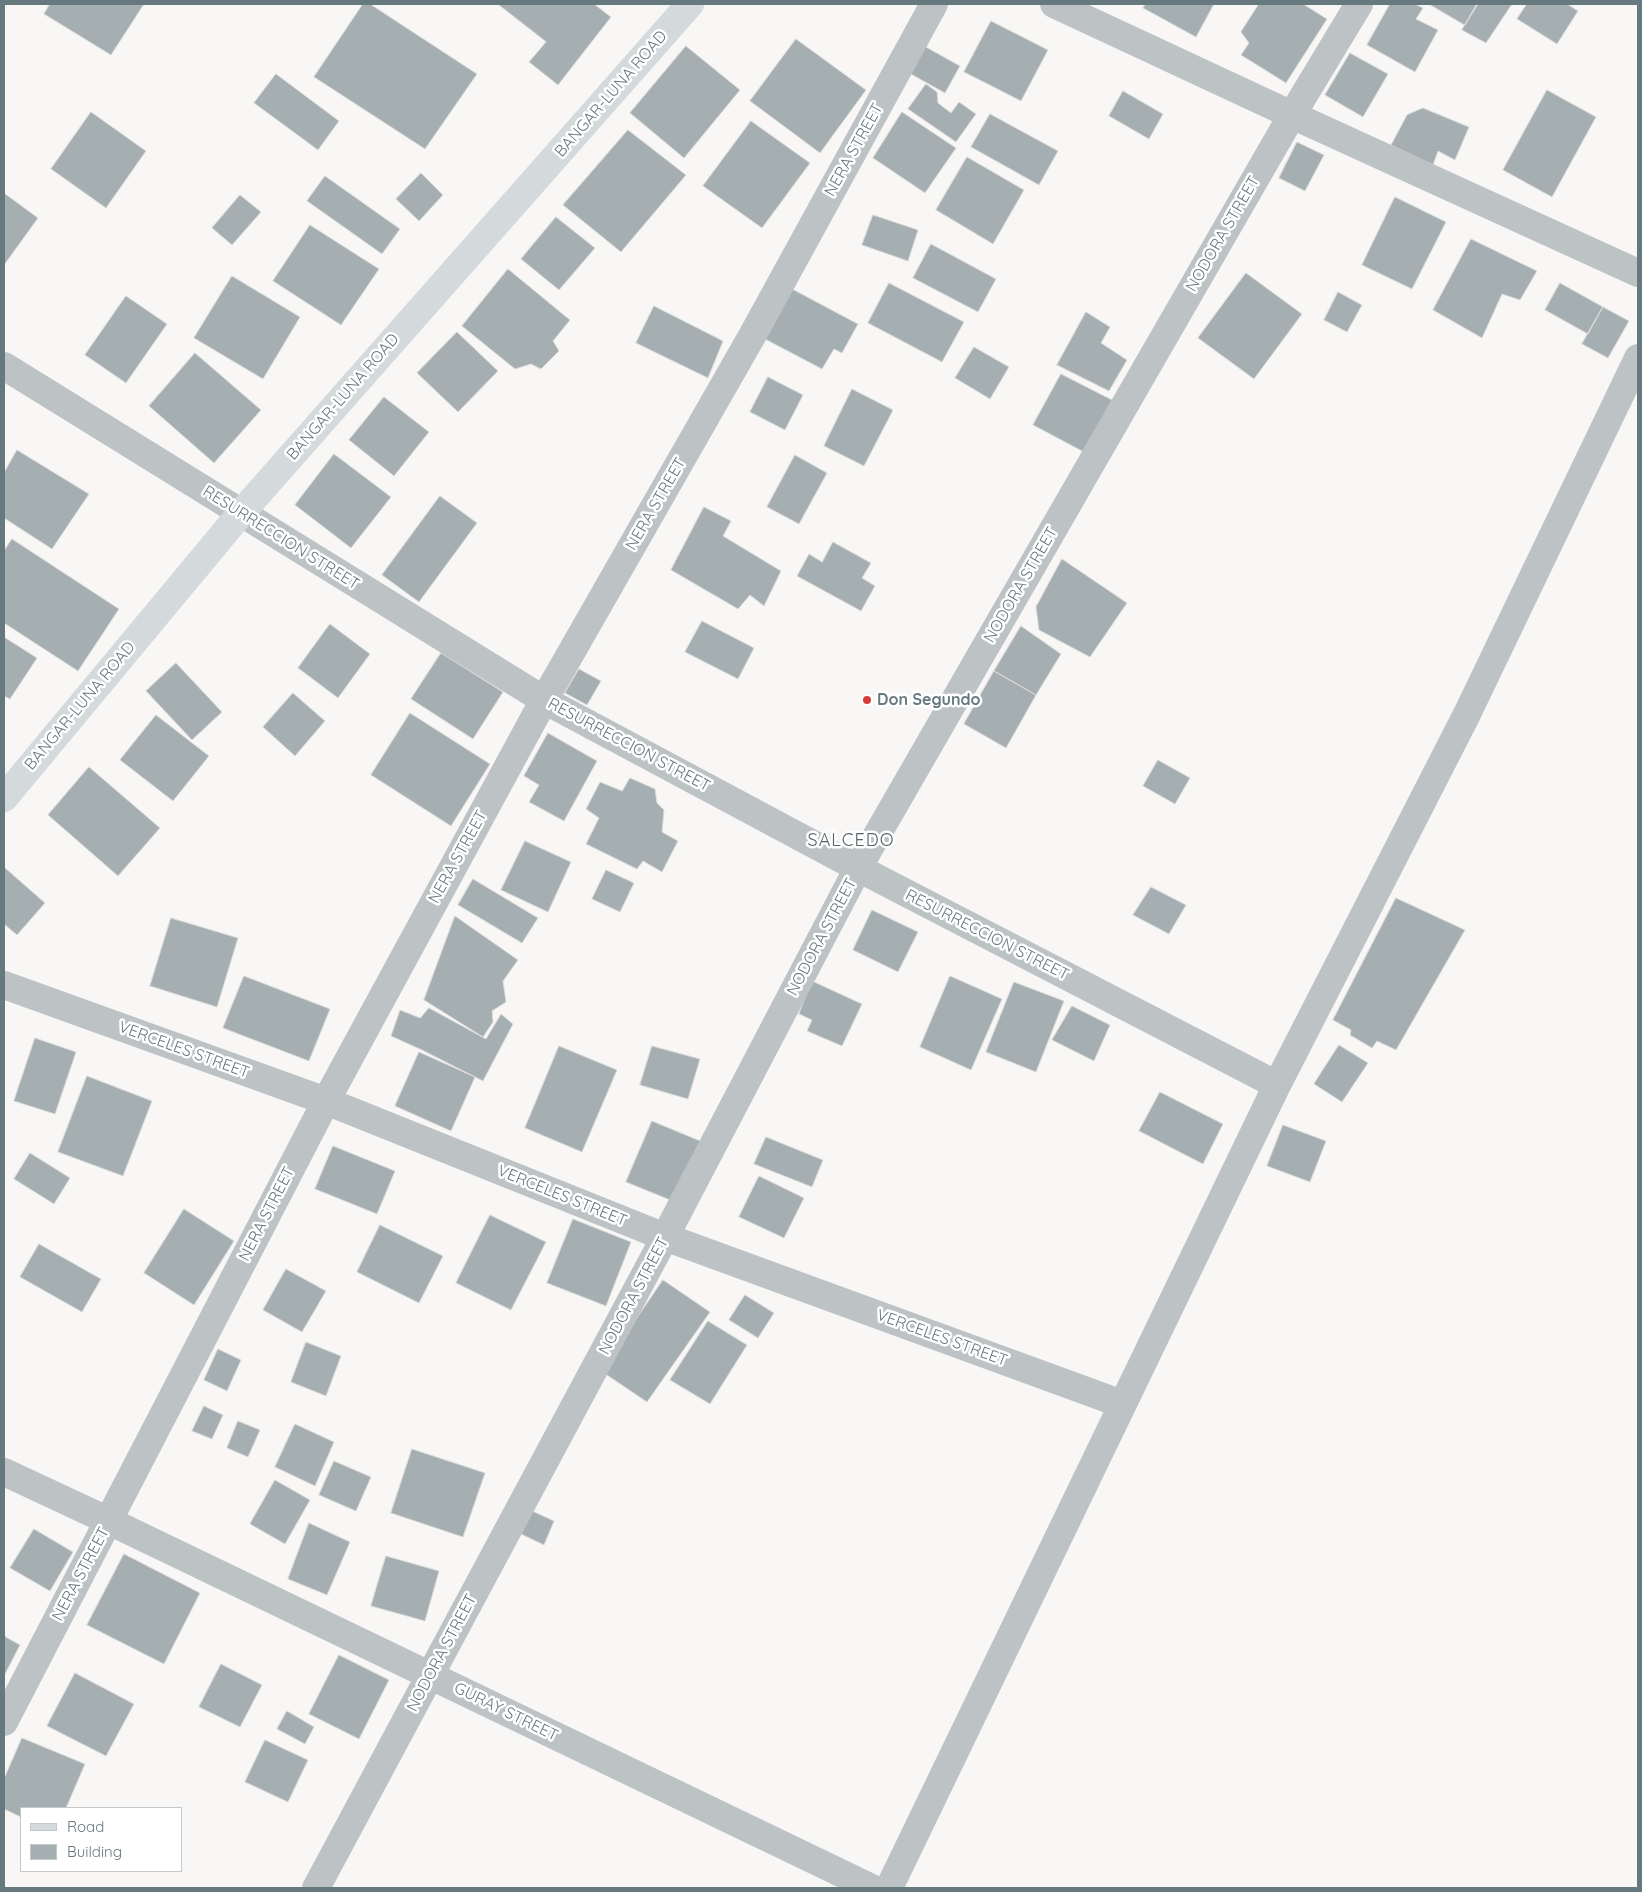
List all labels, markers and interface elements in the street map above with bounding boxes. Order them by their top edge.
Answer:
street label: BANGAR-LUNA ROAD [551,27,671,161]
street label: NERA STREET [821,100,887,200]
street label: NODORA STREET [1182,173,1264,295]
street label: BANGAR-LUNA ROAD [283,330,403,464]
street label: NERA STREET [622,454,690,554]
street label: RESURRECCION STREET [199,482,363,594]
street label: NODORA STREET [980,524,1062,646]
street label: BANGAR-LUNA ROAD [21,638,139,774]
place label: Don Segundo [877,690,981,710]
street label: RESURRECCION STREET [545,694,713,796]
marker: Don Segundo [861,694,873,706]
street label: NERA STREET [425,807,491,907]
district label: SALCEDO [807,830,895,852]
street label: NODORA STREET [783,875,861,999]
street label: RESURRECCION STREET [902,885,1072,985]
street label: VERCELES STREET [116,1017,252,1083]
street label: VERCELES STREET [494,1161,630,1231]
street label: NERA STREET [235,1164,299,1264]
street label: NODORA STREET [595,1234,673,1358]
street label: VERCELES STREET [874,1305,1010,1371]
street label: NERA STREET [48,1524,114,1624]
street label: NODORA STREET [403,1591,481,1715]
street label: GURAY STREET [451,1679,561,1745]
legend [20,1807,182,1872]
text: Road [67,1817,104,1836]
text: Building [67,1842,122,1861]

